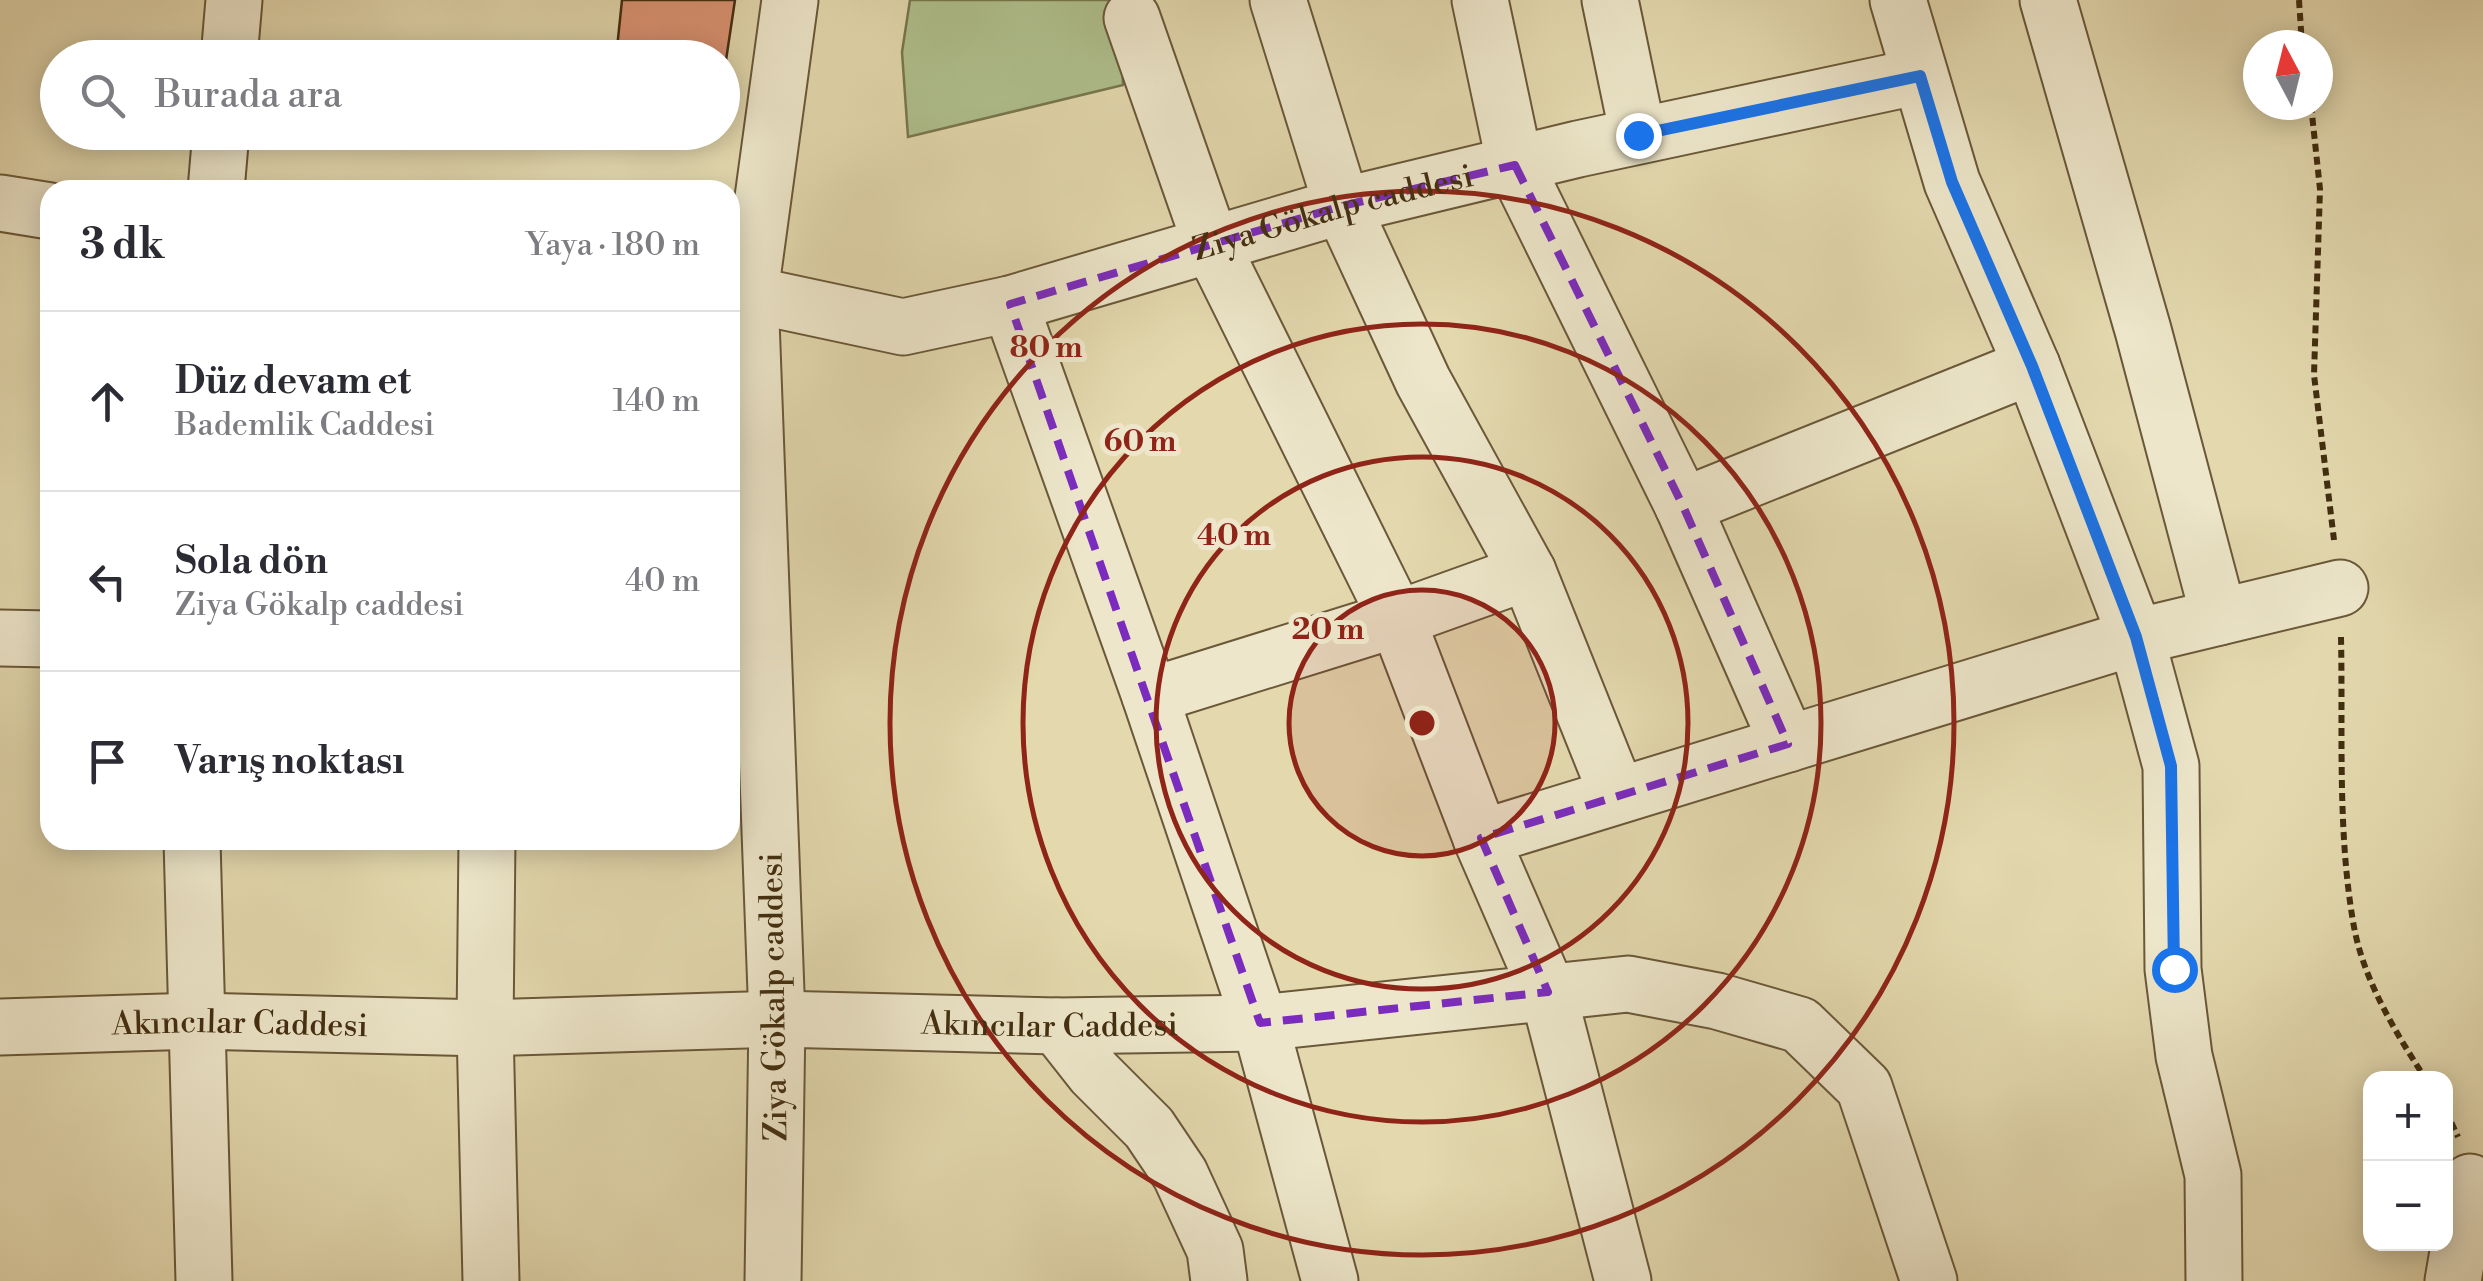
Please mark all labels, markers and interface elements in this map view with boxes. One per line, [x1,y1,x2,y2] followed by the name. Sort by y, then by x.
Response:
[2243,30,2333,120] north arrow
[40,40,740,150] search box
[75,68,130,123] icon: search
[155,72,342,119] text: Burada ara
[1616,113,1662,159] route end
[1188,156,1477,270] street label: Ziya Gökalp caddesi
[80,219,164,272] text: 3 dk
[526,225,700,265] text: Yaya · 180 m
[1009,329,1083,367] text: 80 m
[175,358,411,405] text: Düz devam et
[80,374,135,429] icon: ahead
[613,381,700,421] text: 140 m
[175,405,435,445] text: Bademlik Caddesi
[1104,423,1176,461] text: 60 m
[1197,517,1271,555] text: 40 m
[175,538,328,585] text: Sola dön
[80,554,135,609] icon: left
[625,561,700,601] text: 40 m
[175,585,464,625] text: Ziya Gökalp caddesi
[1292,611,1364,649] text: 20 m
[1404,705,1440,741] centre of rings
[80,734,135,789] icon: arrive
[175,738,404,785] text: Varış noktası
[751,852,797,1142] street label: Ziya Gökalp caddesi
[2152,947,2198,993] route start
[110,1002,369,1046] street label: Akıncılar Caddesi
[920,1004,1178,1047] street label: Akıncılar Caddesi
[2363,1071,2453,1251] map controls
[2363,1071,2453,1161] button: +
[2363,1161,2453,1251] button: −

